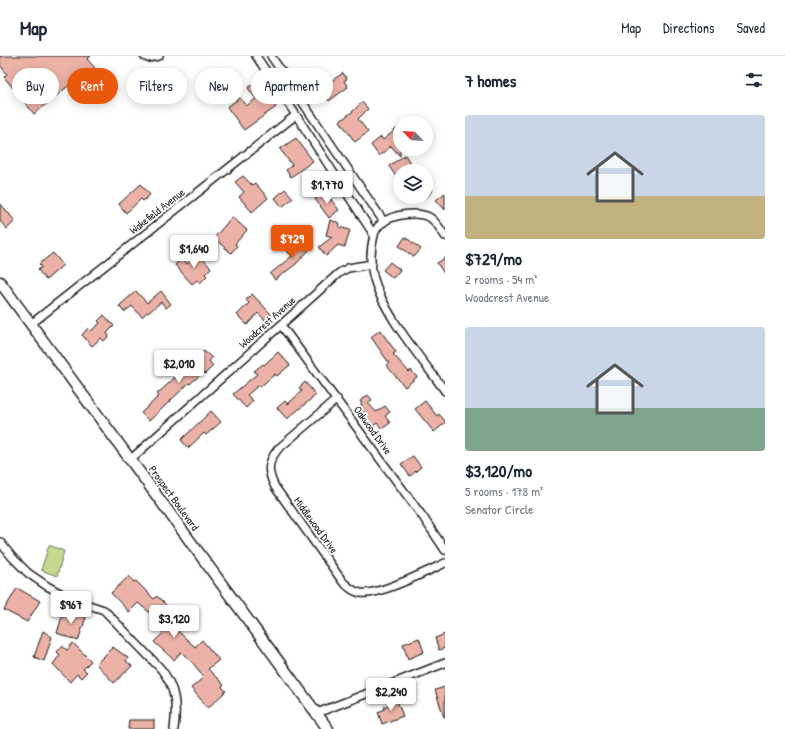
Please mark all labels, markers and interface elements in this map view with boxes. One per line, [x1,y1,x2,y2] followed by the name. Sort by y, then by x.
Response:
[20,15,47,41] text: Map
[621,18,641,37] text: Map
[663,18,714,37] text: Directions
[736,18,765,37] text: Saved
[12,68,59,104] chip: Buy
[67,68,118,104] chip: Rent
[126,68,187,104] chip: Filters
[195,68,243,104] chip: New
[251,68,333,104] chip: Apartment
[465,69,516,92] text: 7 homes
[743,69,765,91] icon: filters
[393,116,433,156] north arrow
[393,116,433,204] map controls
[579,141,651,213] icon: home
[393,164,433,204] button: layers
[294,171,360,205] pin: $1,770
[311,175,343,193] text: $1,770
[127,185,188,237] street label: Wakefield Avenue
[268,225,316,259] pin: $729
[280,229,304,247] text: $729
[161,235,227,269] pin: $1,640
[179,239,209,257] text: $1,640
[465,247,522,270] text: $729/mo
[465,270,537,288] text: 2 rooms · 54 m²
[465,288,549,306] text: Woodcrest Avenue
[236,293,299,351] street label: Woodcrest Avenue
[146,350,212,384] pin: $2,010
[579,353,651,425] icon: home
[163,354,195,372] text: $2,010
[351,403,396,457] street label: Oakwood Drive
[465,459,532,482] text: $3,120/mo
[146,463,203,534] street label: Prospect Boulevard
[465,482,543,500] text: 5 rooms · 178 m²
[291,494,342,556] street label: Middlewood Drive
[465,500,534,518] text: Senator Circle
[47,591,95,625] pin: $967
[60,595,82,613] text: $967
[141,605,207,639] pin: $3,120
[158,609,190,627] text: $3,120
[358,678,424,712] pin: $2,240
[375,682,407,700] text: $2,240

